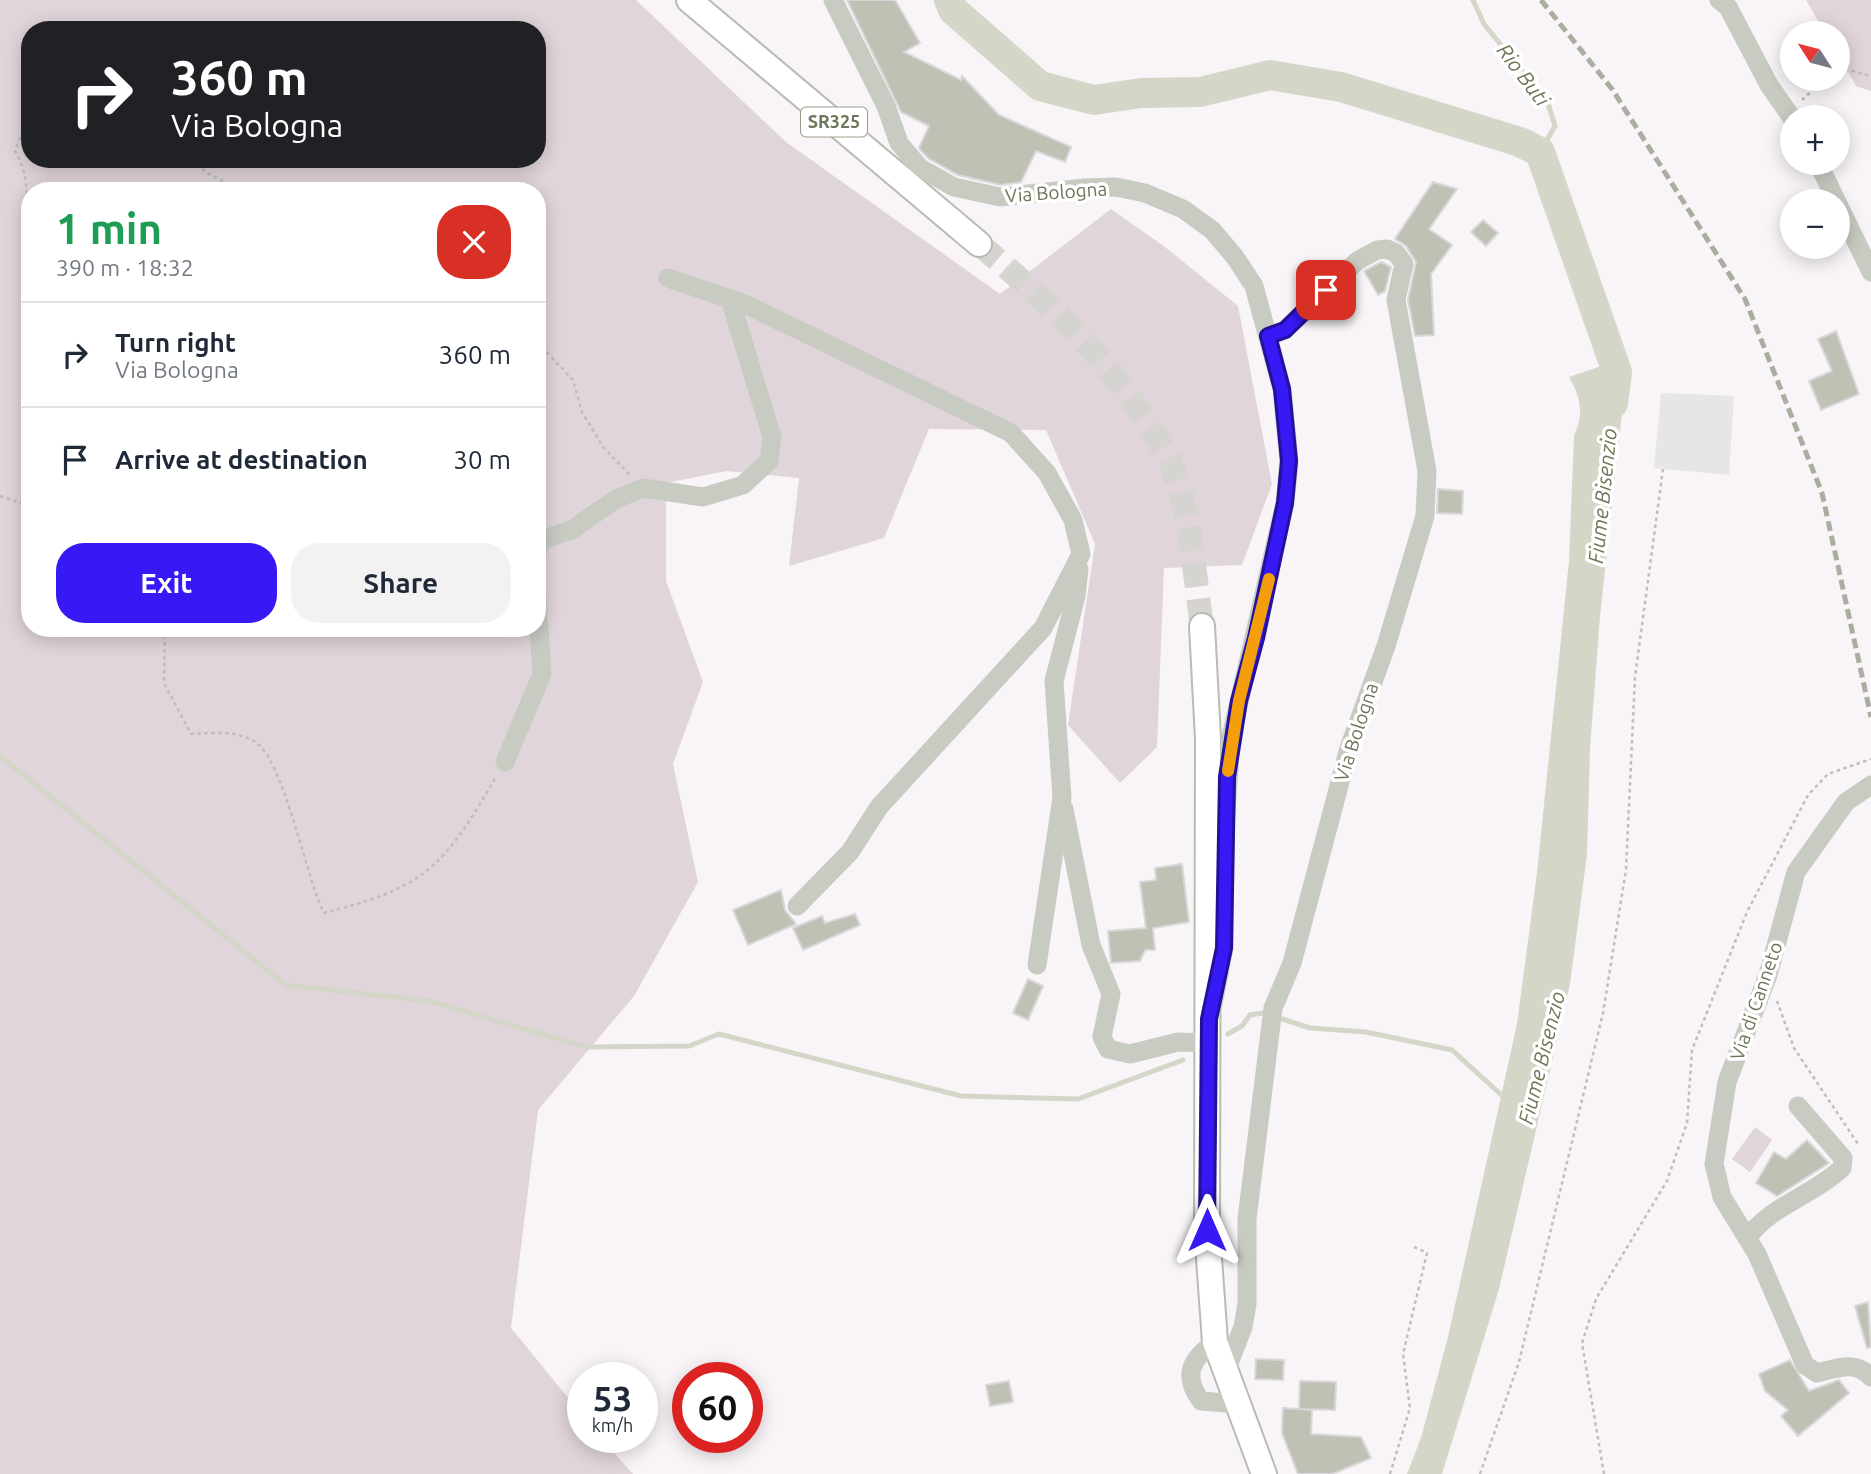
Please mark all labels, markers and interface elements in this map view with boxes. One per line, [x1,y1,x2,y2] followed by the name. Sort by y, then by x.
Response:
[1780,21,1850,91] north arrow
[1780,21,1850,259] map controls
[1493,38,1556,111] water label: Rio Buti
[56,49,147,140] icon: right
[171,49,308,104] text: 360 m
[1780,105,1850,175] button: +
[171,107,343,143] text: Via Bologna
[801,107,867,136] road number: SR325
[1004,177,1108,207] street label: Via Bologna
[1780,189,1850,259] button: −
[56,205,162,252] text: 1 min
[437,205,511,279] button: close
[56,255,194,280] text: 390 m · 18:32
[1296,260,1356,320] pin
[1307,271,1345,309] icon: arrive
[115,328,236,357] text: Turn right
[56,336,94,374] icon: right
[439,340,511,369] text: 360 m
[115,357,239,382] text: Via Bologna
[1583,427,1621,565] water label: Fiume Bisenzio
[56,441,94,479] icon: arrive
[115,445,368,474] text: Arrive at destination
[453,445,511,474] text: 30 m
[56,543,277,623] button: Exit
[291,543,511,623] button: Share
[1330,680,1382,784] street label: Via Bologna
[1725,939,1787,1063] street label: Via di Canneto
[1513,989,1569,1127] water label: Fiume Bisenzio
[1170,1193,1244,1267] position arrow
[672,1362,763,1453] speed limit sign: 60
[593,1378,632,1418] text: 53
[592,1415,633,1435] text: km/h

